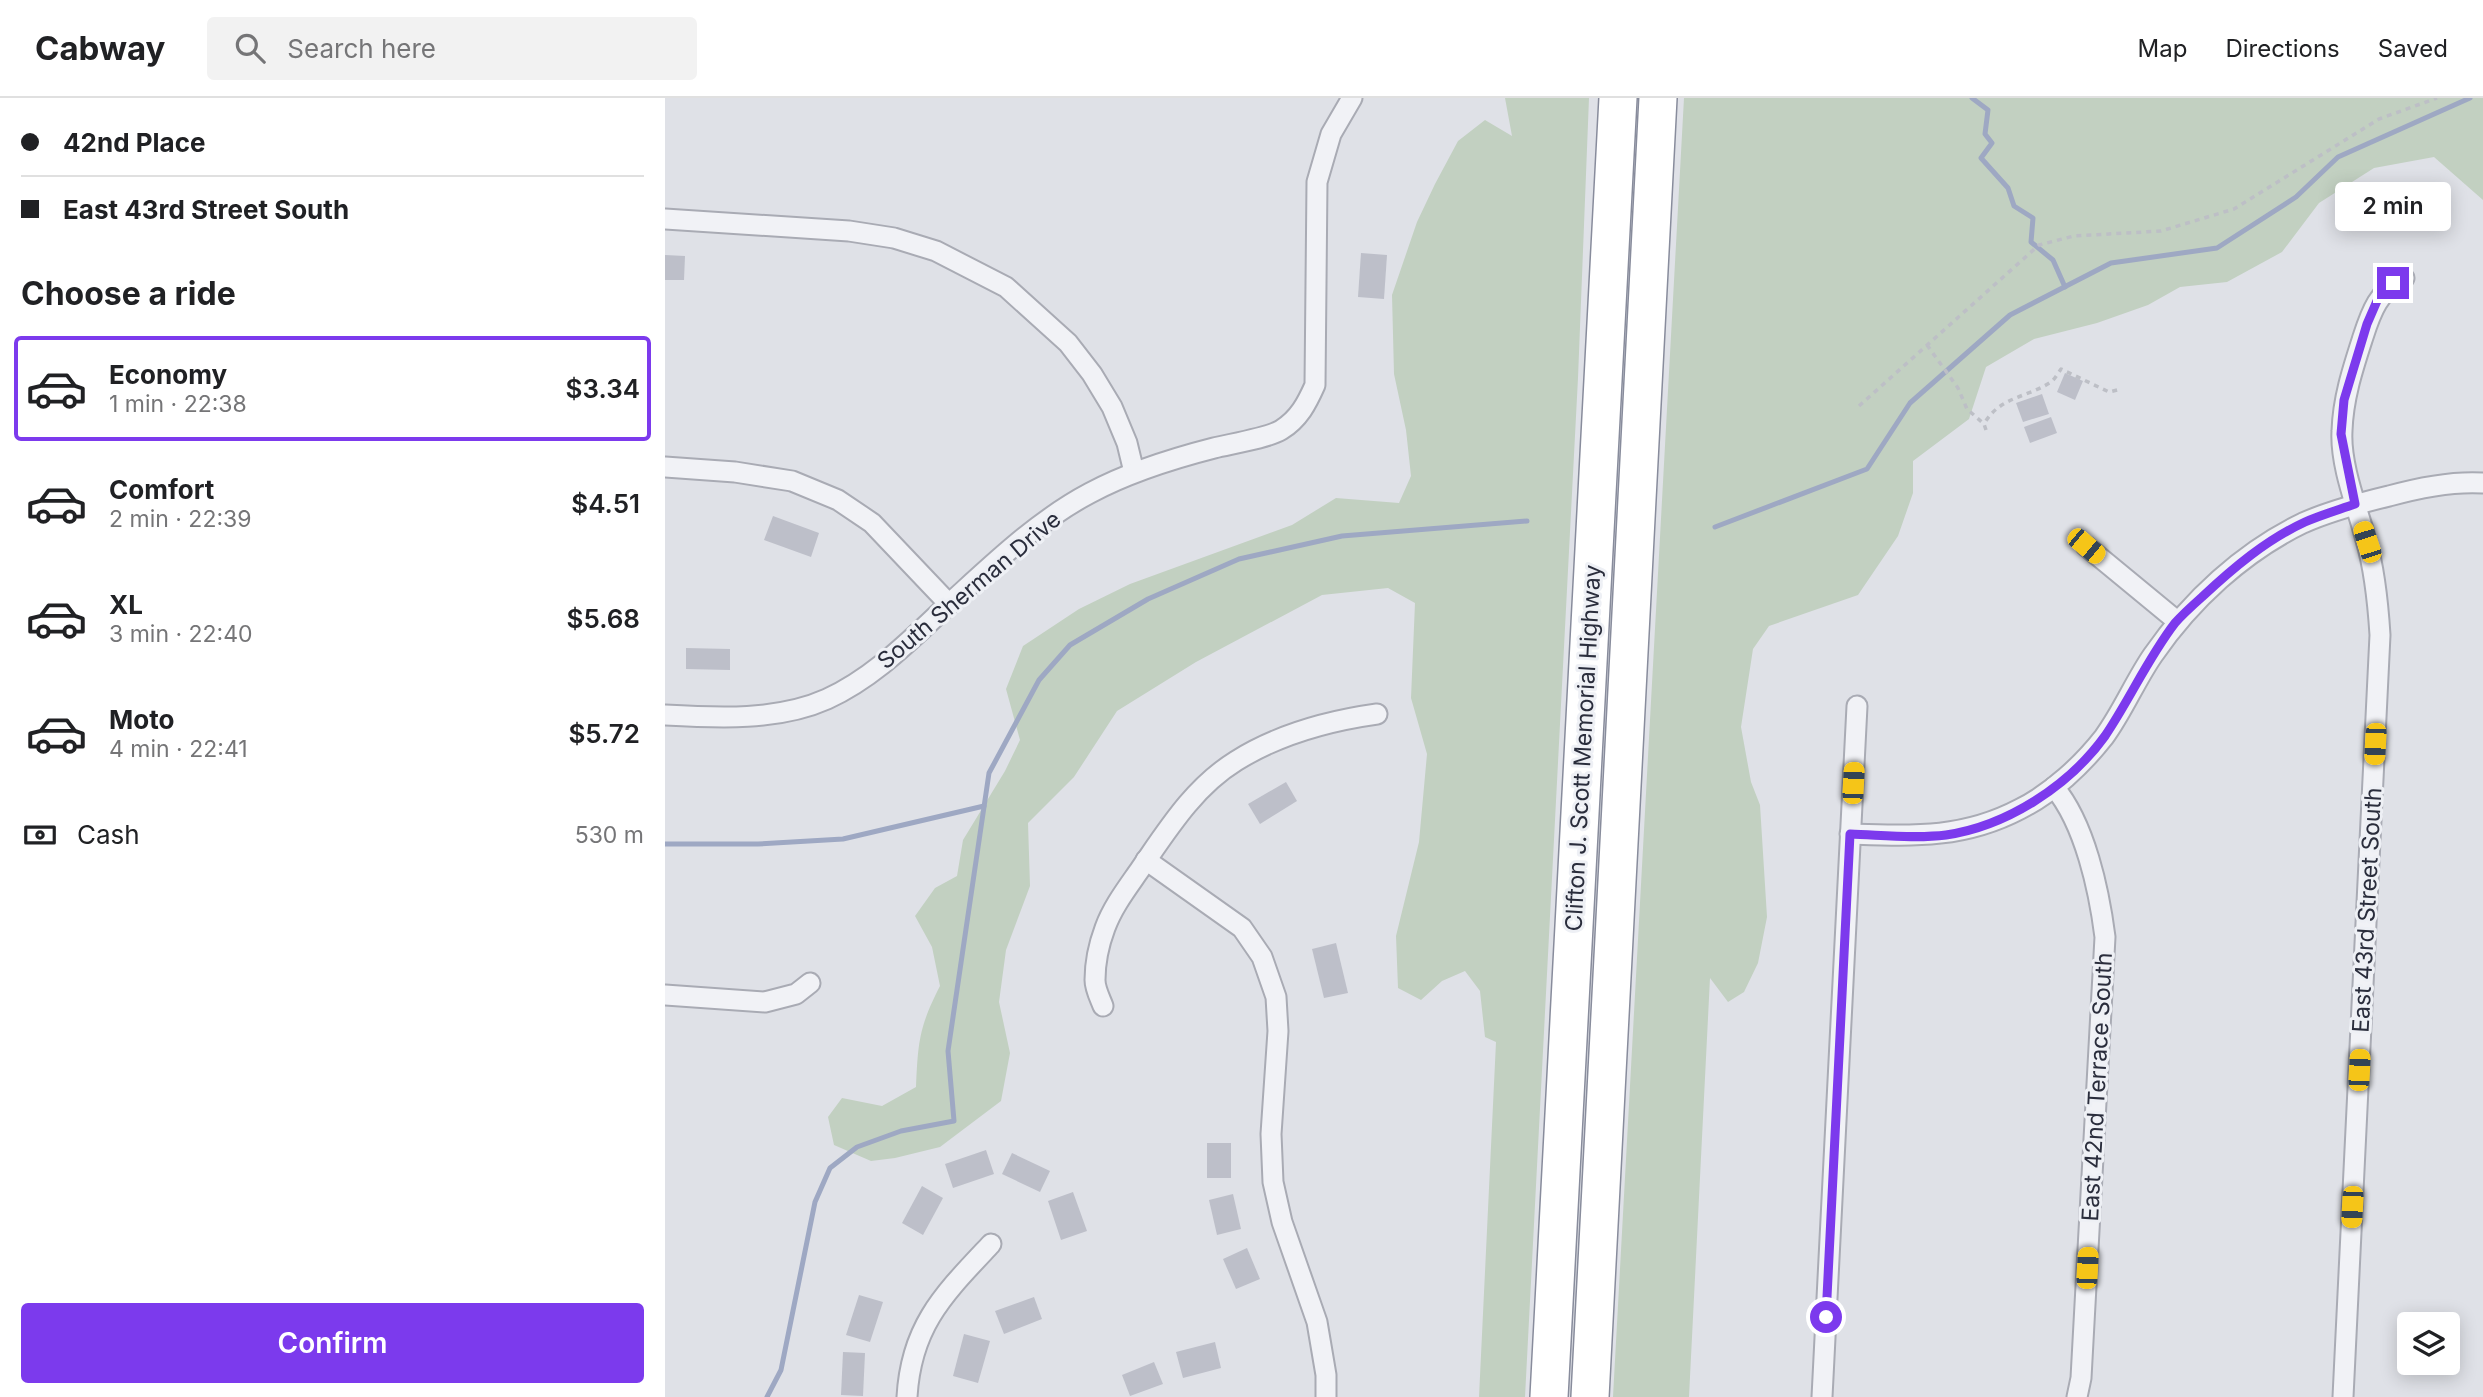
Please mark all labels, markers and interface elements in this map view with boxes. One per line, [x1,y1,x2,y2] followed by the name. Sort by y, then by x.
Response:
[207,17,697,80] search box
[35,28,165,68] text: Cabway
[231,29,269,67] icon: search
[287,33,436,64] text: Search here
[2138,34,2187,63] text: Map
[2225,34,2340,63] text: Directions
[2378,34,2448,63] text: Saved
[63,127,205,158] text: 42nd Place
[2335,181,2451,230] callout: 2 min
[2363,192,2423,220] text: 2 min
[63,194,349,225] text: East 43rd Street South
[2377,267,2409,299] route end
[21,274,236,313] text: Choose a ride
[25,357,88,420] icon: car
[109,359,227,390] text: Economy
[566,373,640,404] text: $3.34
[109,390,247,418] text: 1 min · 22:38
[25,472,88,535] icon: car
[109,474,214,505] text: Comfort
[571,488,640,519] text: $4.51
[109,505,252,533] text: 2 min · 22:39
[872,505,1066,675] street label: South Sherman Drive
[2351,519,2384,565] car
[2064,524,2109,568] car
[1559,564,1607,932] street label: Clifton J. Scott Memorial Highway
[25,587,88,650] icon: car
[109,589,143,620] text: XL
[567,603,640,634] text: $5.68
[109,620,253,648] text: 3 min · 22:40
[25,702,88,765] icon: car
[109,704,174,735] text: Moto
[568,718,640,749] text: $5.72
[2364,722,2387,766] car
[109,735,248,763] text: 4 min · 22:41
[1842,761,1865,805] car
[2347,787,2387,1033] street label: East 43rd Street South
[21,816,59,854] icon: cash
[77,819,140,850] text: Cash
[575,821,644,849] text: 530 m
[2076,952,2118,1222] street label: East 42nd Terrace South
[2348,1048,2371,1092] car
[2341,1185,2364,1229] car
[2076,1246,2099,1290] car
[1810,1301,1842,1333] route start
[21,1303,644,1383] button: Confirm
[2397,1312,2460,1375] map controls
[2397,1312,2460,1375] button: layers

